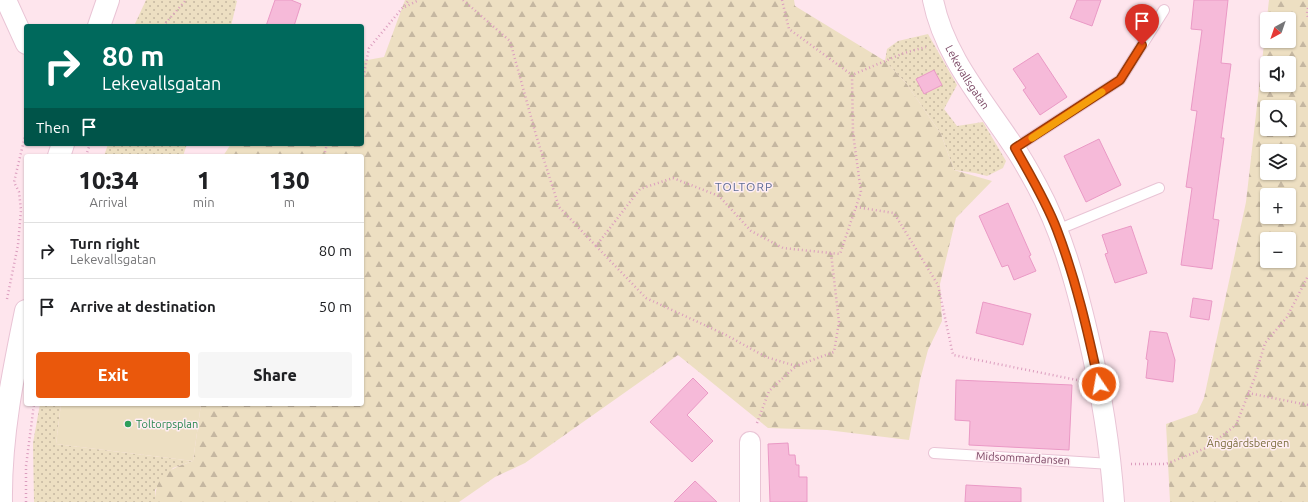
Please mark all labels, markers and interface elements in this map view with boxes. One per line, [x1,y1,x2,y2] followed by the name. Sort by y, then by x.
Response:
[1125,4,1159,45] pin
[1131,10,1153,32] icon: arrive
[1260,12,1296,48] north arrow
[1260,12,1296,268] map controls
[36,40,88,92] icon: right
[102,40,164,71] text: 80 m
[943,43,992,111] street label: Lekevallsgatan
[1260,56,1296,92] button: sound
[102,73,221,93] text: Lekevallsgatan
[1260,100,1296,136] button: search
[78,116,100,138] icon: arrive
[36,119,70,136] text: Then
[1260,144,1296,180] button: layers
[78,167,138,194] text: 10:34
[197,167,210,194] text: 1
[269,167,310,194] text: 130
[715,180,773,193] district label: TOLTORP
[1260,188,1296,224] button: +
[89,195,127,209] text: Arrival
[193,195,215,209] text: min
[284,195,295,209] text: m
[1260,232,1296,268] button: −
[70,235,140,252] text: Turn right
[36,240,58,262] icon: right
[319,242,352,259] text: 80 m
[70,252,156,266] text: Lekevallsgatan
[36,296,58,318] icon: arrive
[70,298,216,315] text: Arrive at destination
[319,298,352,315] text: 50 m
[36,352,190,398] button: Exit
[198,352,352,398] button: Share
[1078,363,1120,405] position arrow
[136,418,198,430] place label: Toltorpsplan
[123,419,133,429] marker: Toltorpsplan
[1207,437,1289,449] park label: Änggårdsbergen
[976,450,1070,466] street label: Midsommardansen

